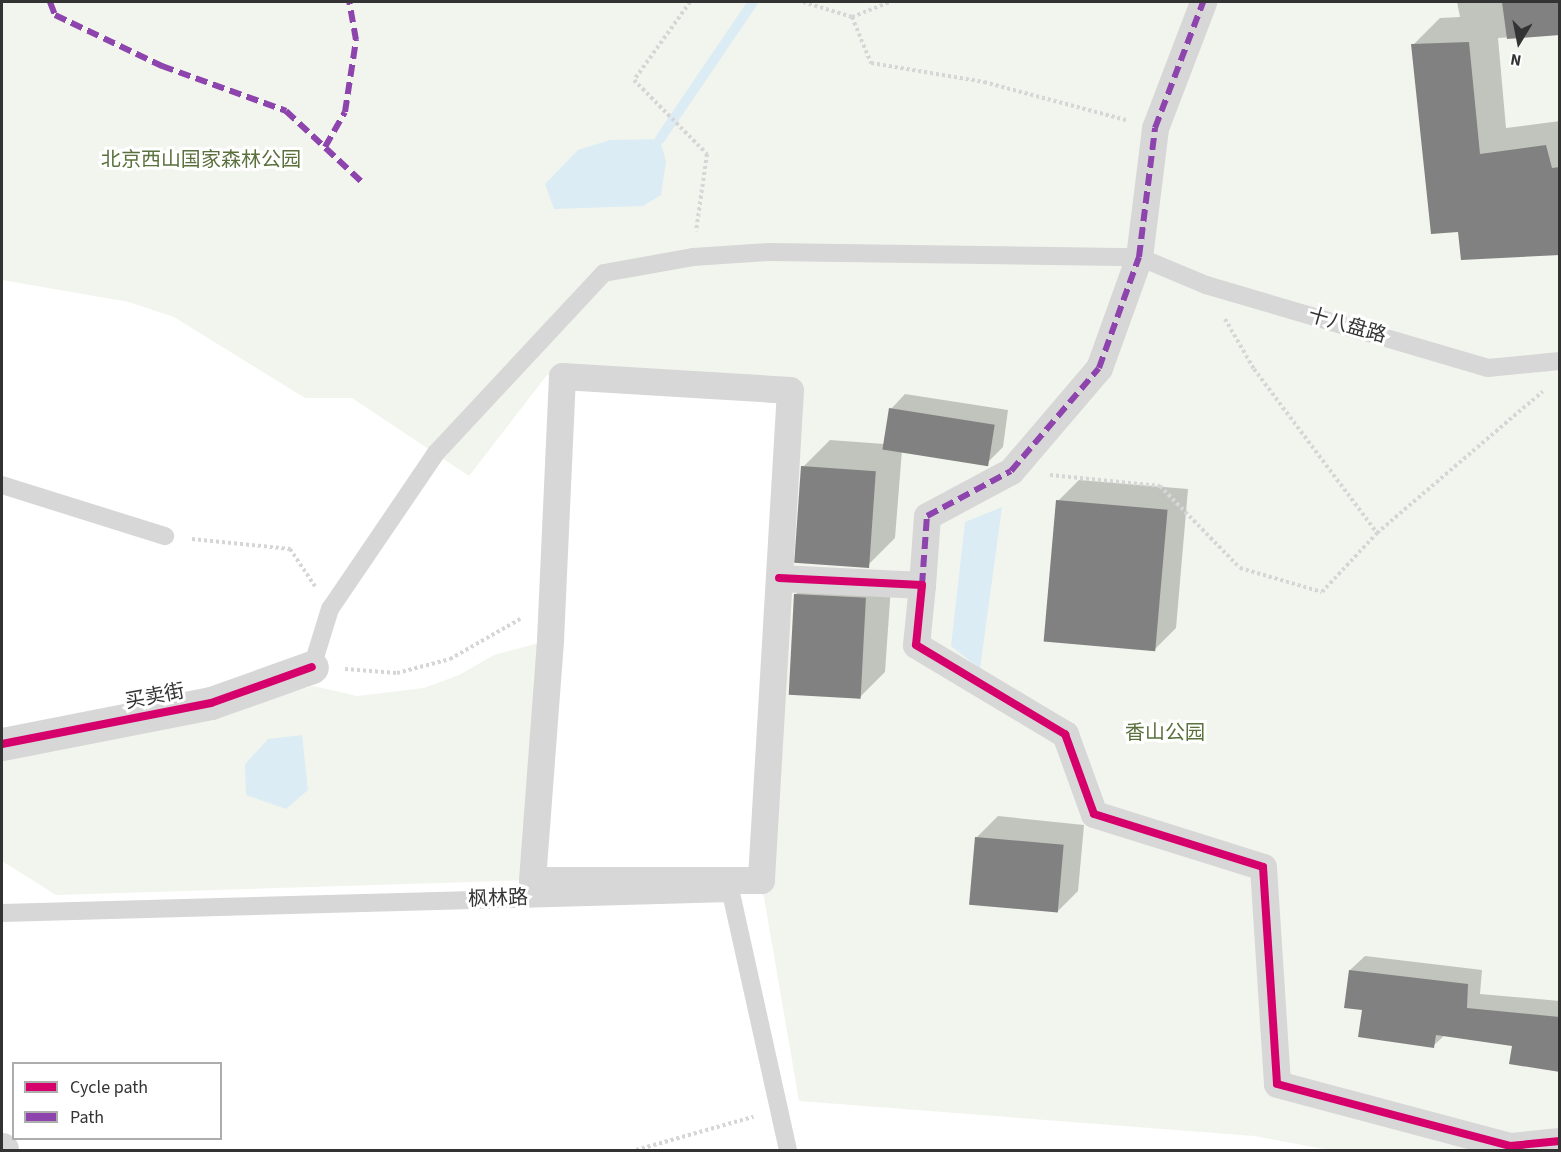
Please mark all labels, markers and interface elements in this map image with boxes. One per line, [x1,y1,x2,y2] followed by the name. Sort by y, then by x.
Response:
[1489,12,1549,72] north arrow
[1509,48,1523,71] text: N
[101,148,301,172] park label: 北京西山国家森林公园
[1305,303,1389,349] street label: 十八盘路
[123,679,187,715] street label: 买卖街
[1125,721,1205,745] park label: 香山公园
[468,886,528,912] street label: 枫林路
[12,1062,222,1140] legend
[70,1075,148,1100] text: Cycle path
[70,1105,104,1130] text: Path

